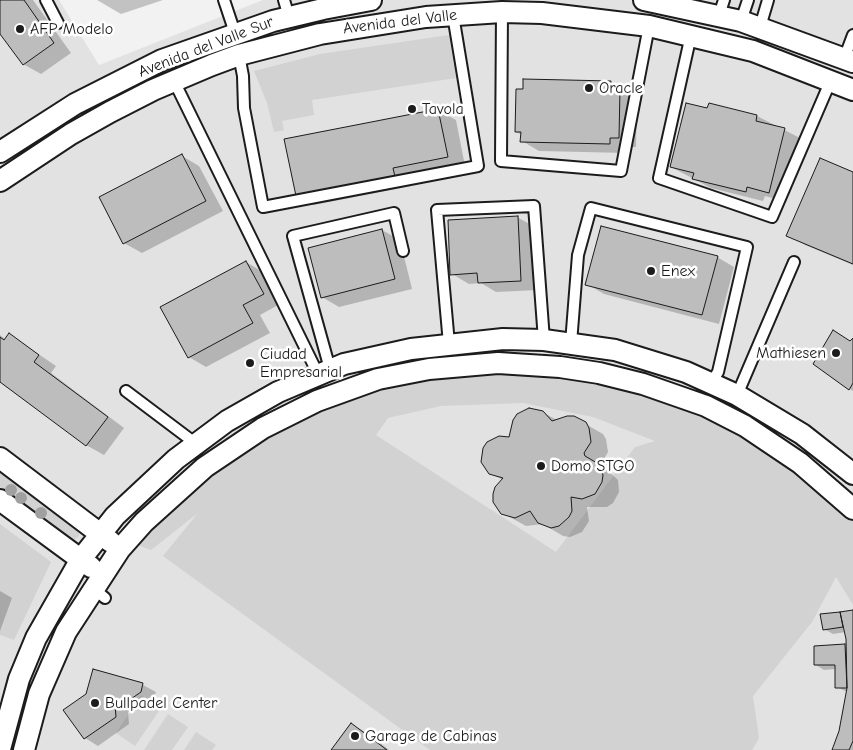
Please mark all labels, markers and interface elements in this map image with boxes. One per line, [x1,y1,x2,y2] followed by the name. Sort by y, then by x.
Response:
[342,5,458,39] street label: Avenida del Valle
[136,12,276,82] street label: Avenida del Valle Sur
[30,19,113,39] place label: AFP Modelo
[14,23,26,35] marker: AFP Modelo
[599,78,643,98] place label: Oracle
[583,82,595,94] marker: Oracle
[422,99,464,119] place label: Tavola
[406,103,418,115] marker: Tavola
[661,261,695,281] place label: Enex
[645,265,657,277] marker: Enex
[756,343,826,363] place label: Mathiesen
[260,344,342,382] place label: Ciudad Empresarial
[830,347,842,359] marker: Mathiesen
[244,357,256,369] marker: Ciudad Empresarial
[551,456,635,476] place label: Domo STGO
[535,460,547,472] marker: Domo STGO
[105,693,217,713] place label: Bullpadel Center
[89,697,101,709] marker: Bullpadel Center
[365,726,497,746] place label: Garage de Cabinas
[349,730,361,742] marker: Garage de Cabinas

